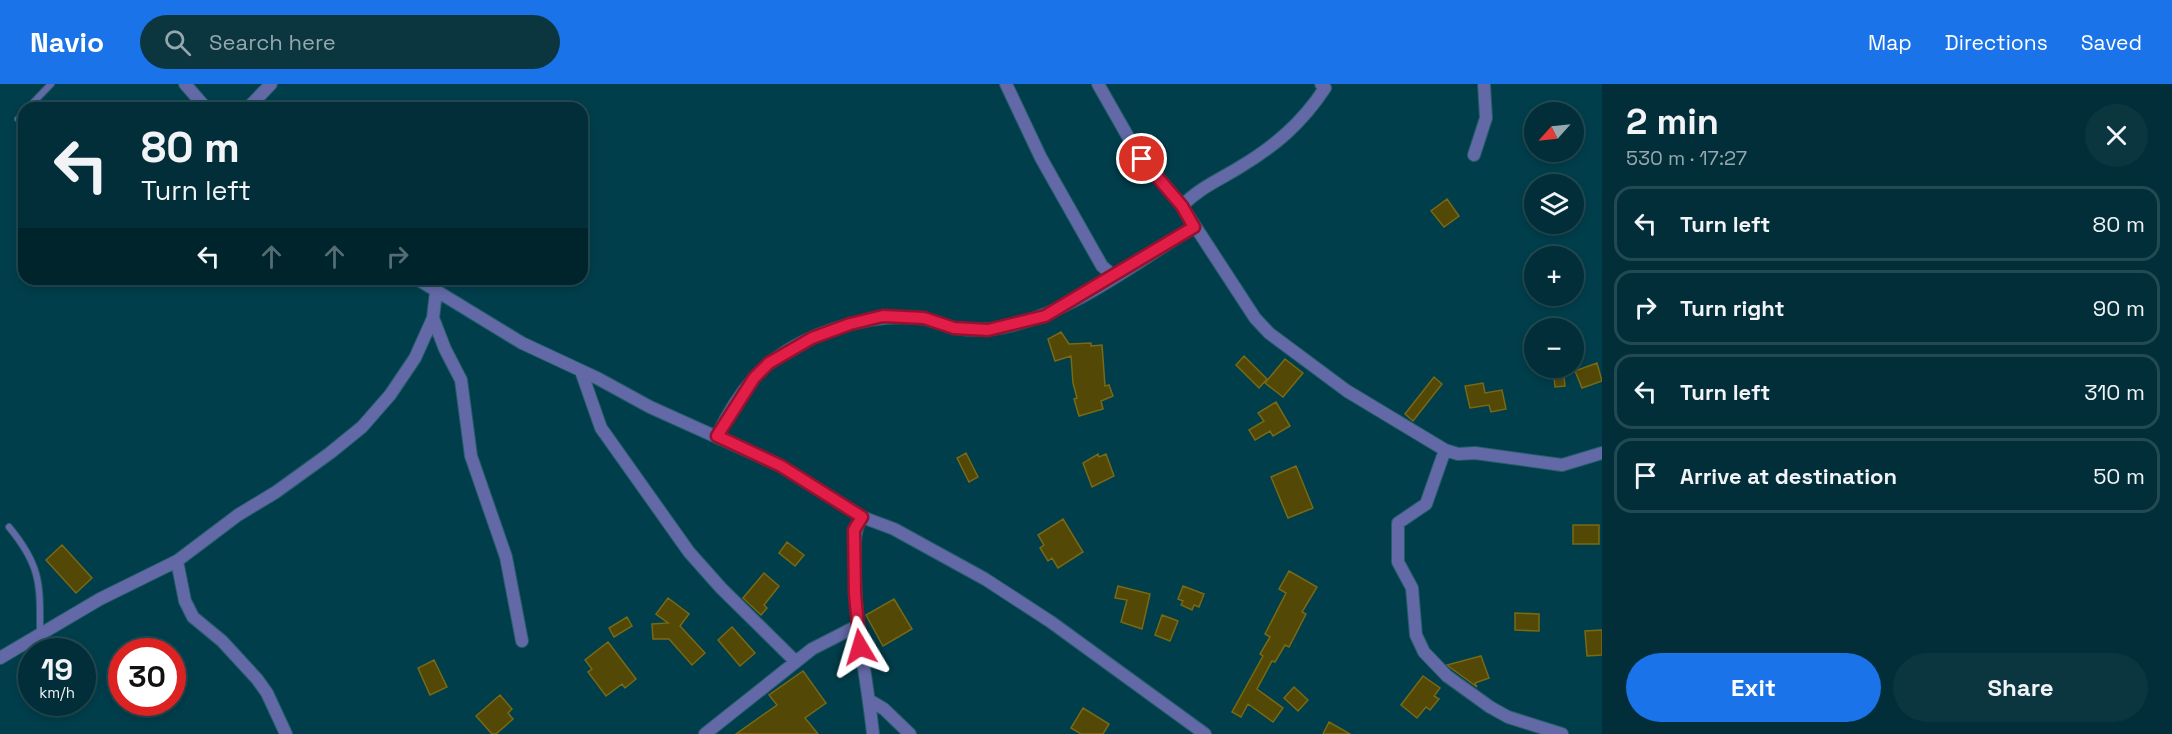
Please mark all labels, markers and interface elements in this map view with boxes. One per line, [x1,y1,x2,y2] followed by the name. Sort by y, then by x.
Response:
[140,15,560,69] search box
[30,24,104,60] text: Navio
[161,26,194,59] icon: search
[209,28,336,56] text: Search here
[1868,29,1912,56] text: Map
[1945,29,2048,56] text: Directions
[2081,29,2142,56] text: Saved
[1626,99,1719,145] text: 2 min
[1524,102,1584,162] north arrow
[1524,102,1584,378] map controls
[2085,104,2148,167] button: close
[141,121,240,174] text: 80 m
[42,126,120,204] icon: left
[1116,133,1167,184] pin
[1125,142,1158,175] icon: arrive
[1626,145,1747,171] text: 530 m · 17:27
[141,173,251,208] text: Turn left
[1524,174,1584,234] button: layers
[1629,207,1662,240] icon: left
[1680,210,1770,238] text: Turn left
[2093,210,2145,238] text: 80 m
[192,240,225,273] icon: left
[255,240,288,273] icon: ahead
[318,240,351,273] icon: ahead
[381,240,414,273] icon: right
[1524,246,1584,306] button: +
[1629,291,1662,324] icon: right
[1680,294,1785,322] text: Turn right
[2093,294,2145,322] text: 90 m
[1524,318,1584,378] button: −
[1629,375,1662,408] icon: left
[1680,378,1770,406] text: Turn left
[2084,378,2145,406] text: 310 m
[1629,459,1662,492] icon: arrive
[1680,462,1897,490] text: Arrive at destination
[2093,462,2145,490] text: 50 m
[828,615,892,679] position arrow
[108,638,186,716] speed limit sign: 30
[41,650,73,689] text: 19
[1626,653,1881,722] button: Exit
[1893,653,2148,722] button: Share
[39,683,75,702] text: km/h

